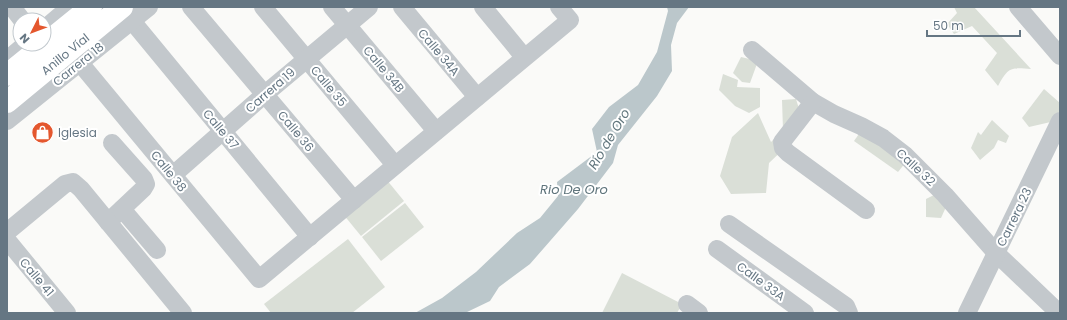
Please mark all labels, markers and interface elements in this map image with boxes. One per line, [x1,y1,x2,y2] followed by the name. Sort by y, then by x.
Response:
[12,12,52,52] north arrow
[927,12,1020,38] scale bar
[933,17,964,34] text: 50 m
[414,25,464,79] street label: Calle 34A
[37,29,93,79] street label: Anillo Víal
[16,30,33,47] text: N
[49,38,107,90] street label: Carrera 18
[360,42,408,96] street label: Calle 34B
[307,62,351,110] street label: Calle 35
[241,64,299,116] street label: Carrera 19
[199,105,243,153] street label: Calle 37
[583,105,635,173] water label: Río de Oro
[274,107,318,155] street label: Calle 36
[29,119,55,145] shop icon: Iglesia
[58,124,97,141] place label: Iglesia
[893,144,939,190] street label: Calle 32
[147,147,191,195] street label: Calle 38
[540,180,608,199] water label: Rio De Oro
[992,185,1036,249] street label: Carrera 23
[16,254,58,300] street label: Calle 41
[733,258,789,304] street label: Calle 33A

